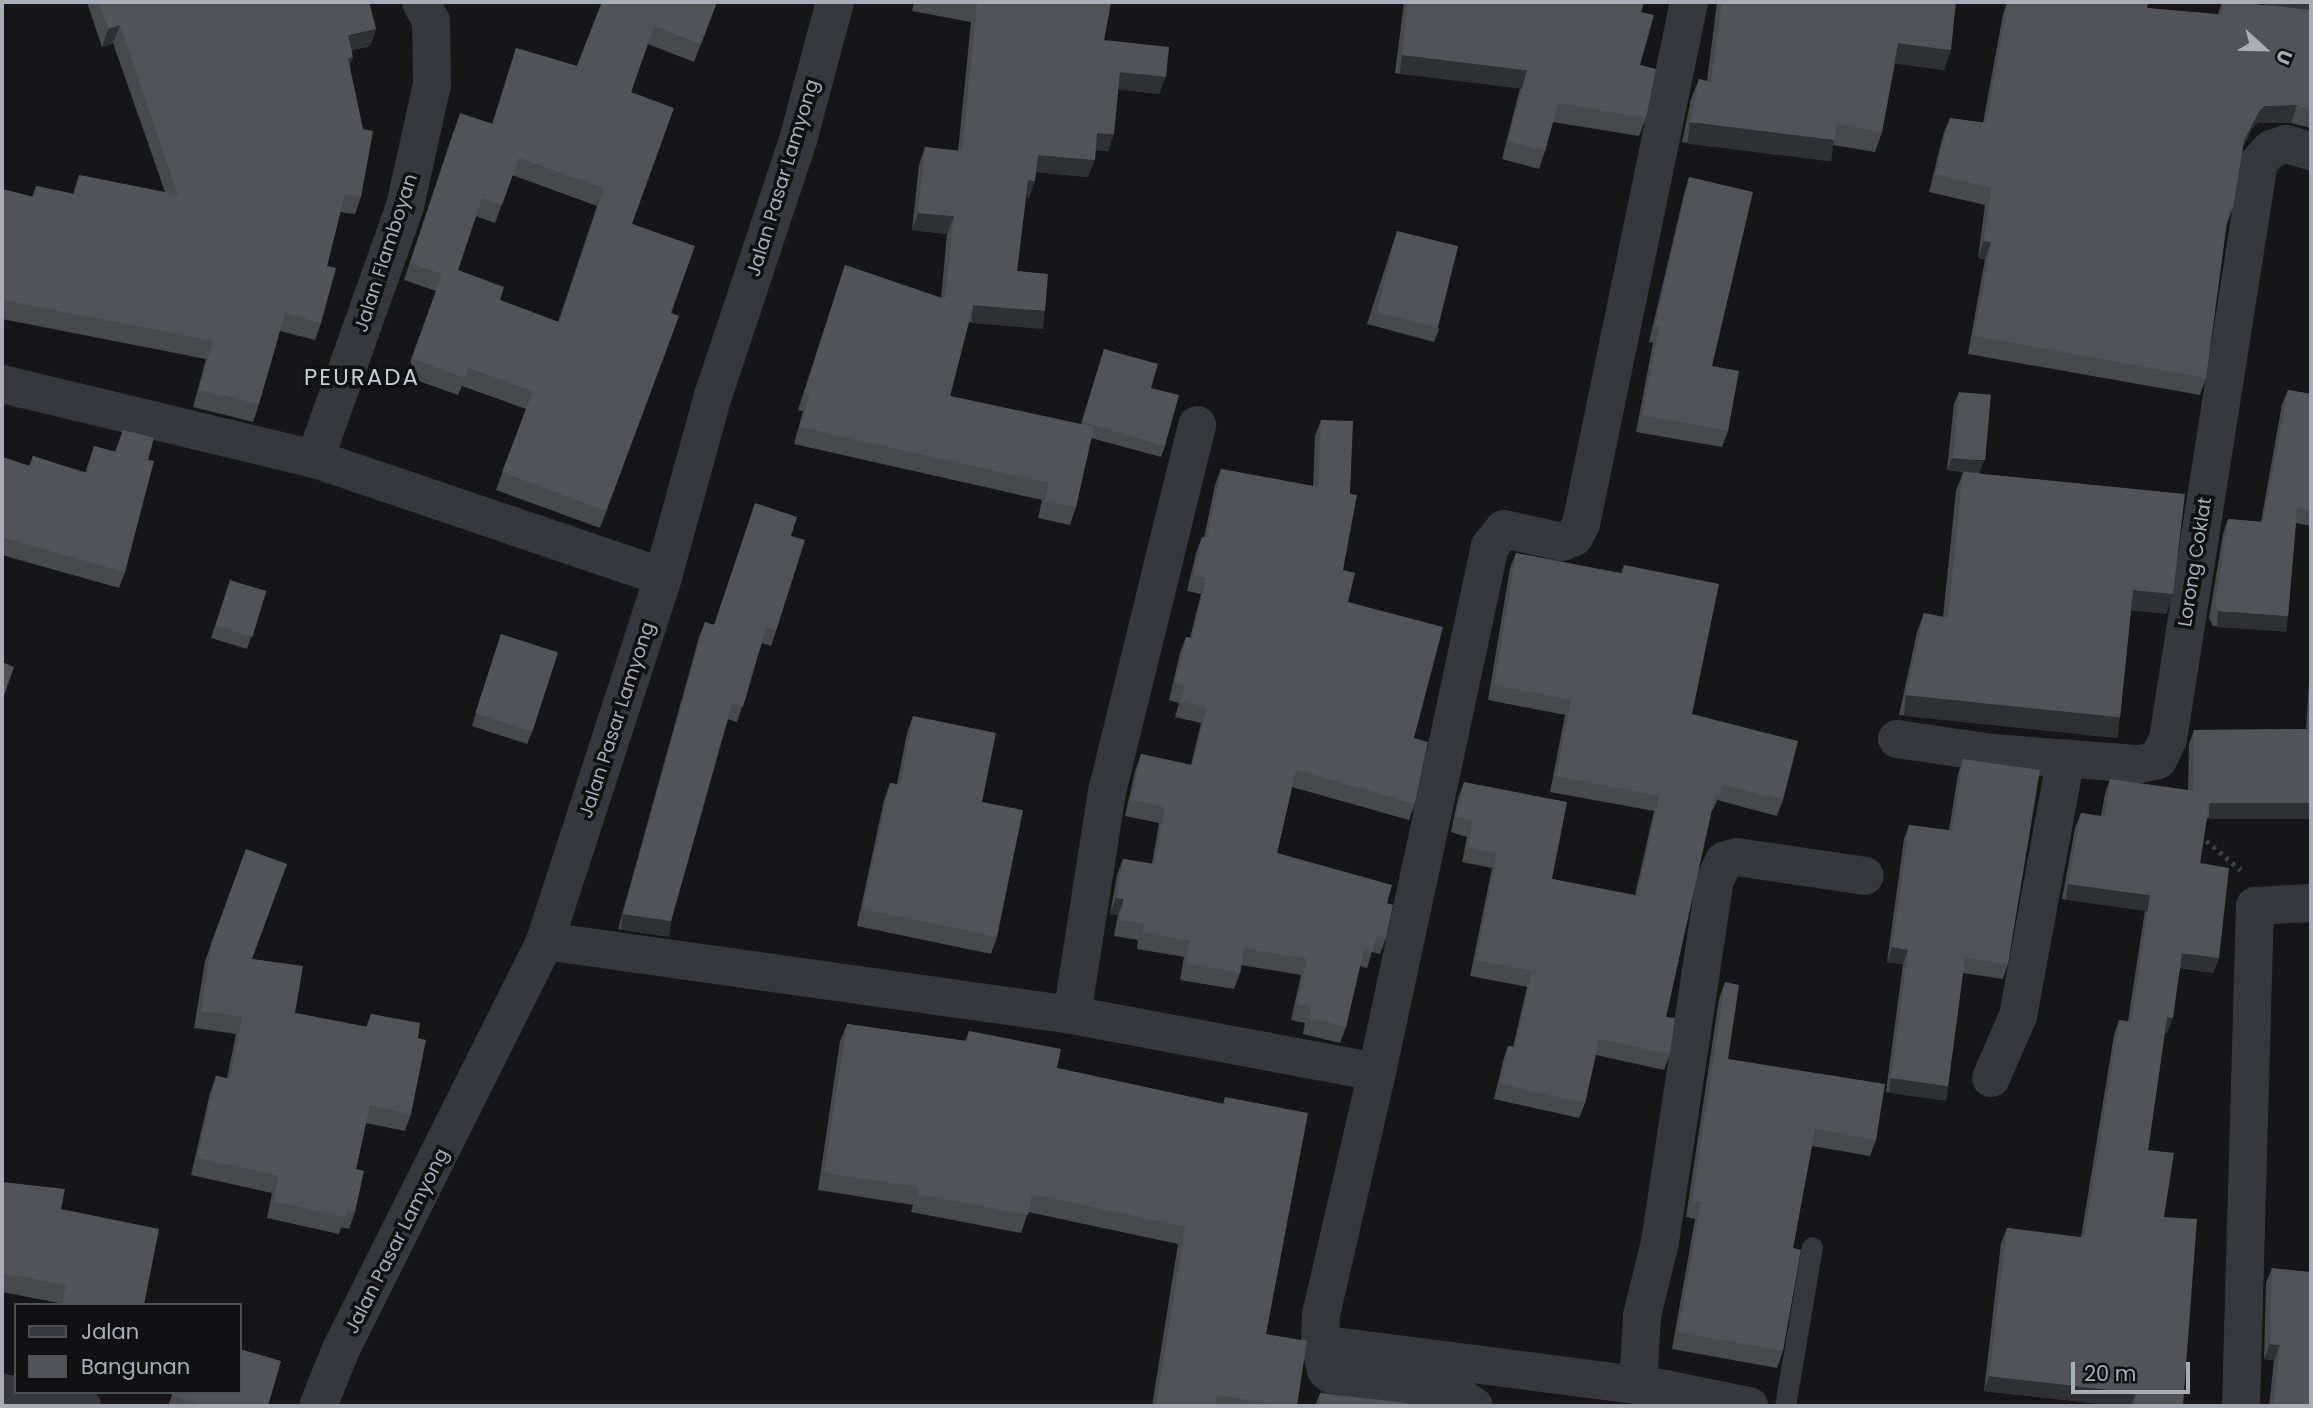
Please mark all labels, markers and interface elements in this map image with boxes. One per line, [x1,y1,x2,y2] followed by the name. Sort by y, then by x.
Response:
[2229,14,2299,84] north arrow
[2269,46,2299,68] text: U
[742,77,824,279] street label: Jalan Pasar Lamyong
[350,171,422,335] street label: Jalan Flamboyan
[305,363,419,391] district label: PEURADA
[2174,496,2216,628] street label: Lorong Coklat
[574,619,660,821] street label: Jalan Pasar Lamyong
[340,1145,454,1337] street label: Jalan Pasar Lamyong
[14,1303,242,1394] legend
[81,1317,139,1346] text: Jalan
[2075,1348,2194,1392] scale bar
[81,1352,190,1381] text: Bangunan
[2084,1359,2137,1388] text: 20 m

